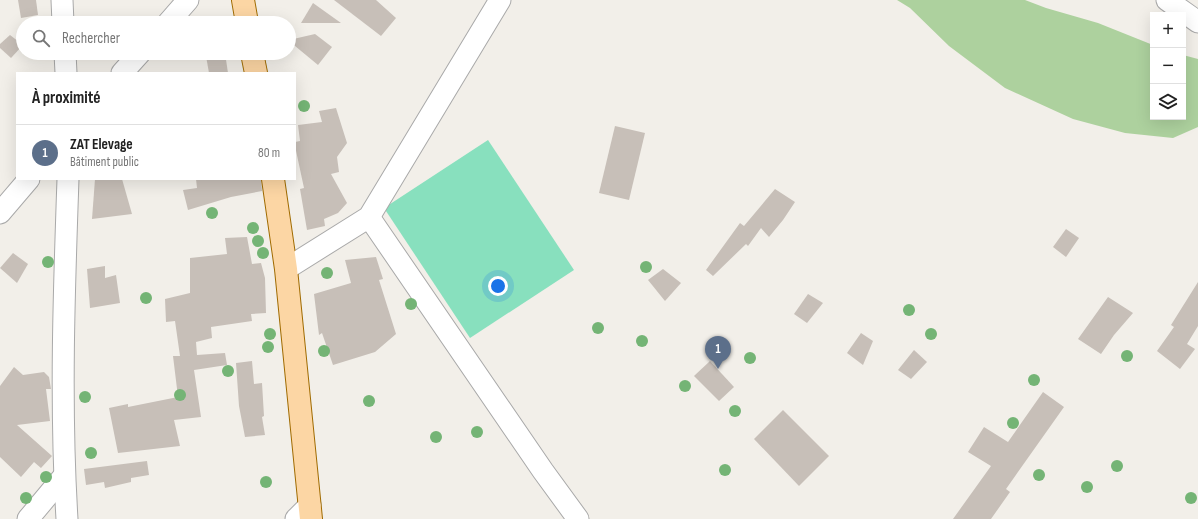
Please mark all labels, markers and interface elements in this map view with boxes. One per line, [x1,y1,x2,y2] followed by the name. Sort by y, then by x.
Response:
[1150,12,1186,120] map controls
[1150,12,1186,48] button: +
[16,16,296,60] search box
[30,27,52,49] icon: search
[62,29,120,48] text: Rechercher
[1150,48,1186,84] button: −
[1150,84,1186,120] button: layers
[32,88,100,108] text: À proximité
[70,135,133,154] text: ZAT Elevage
[42,145,48,161] text: 1
[258,145,280,161] text: 80 m
[70,154,139,170] text: Bâtiment public
[488,276,508,296] your location
[705,336,731,369] pin: 1

